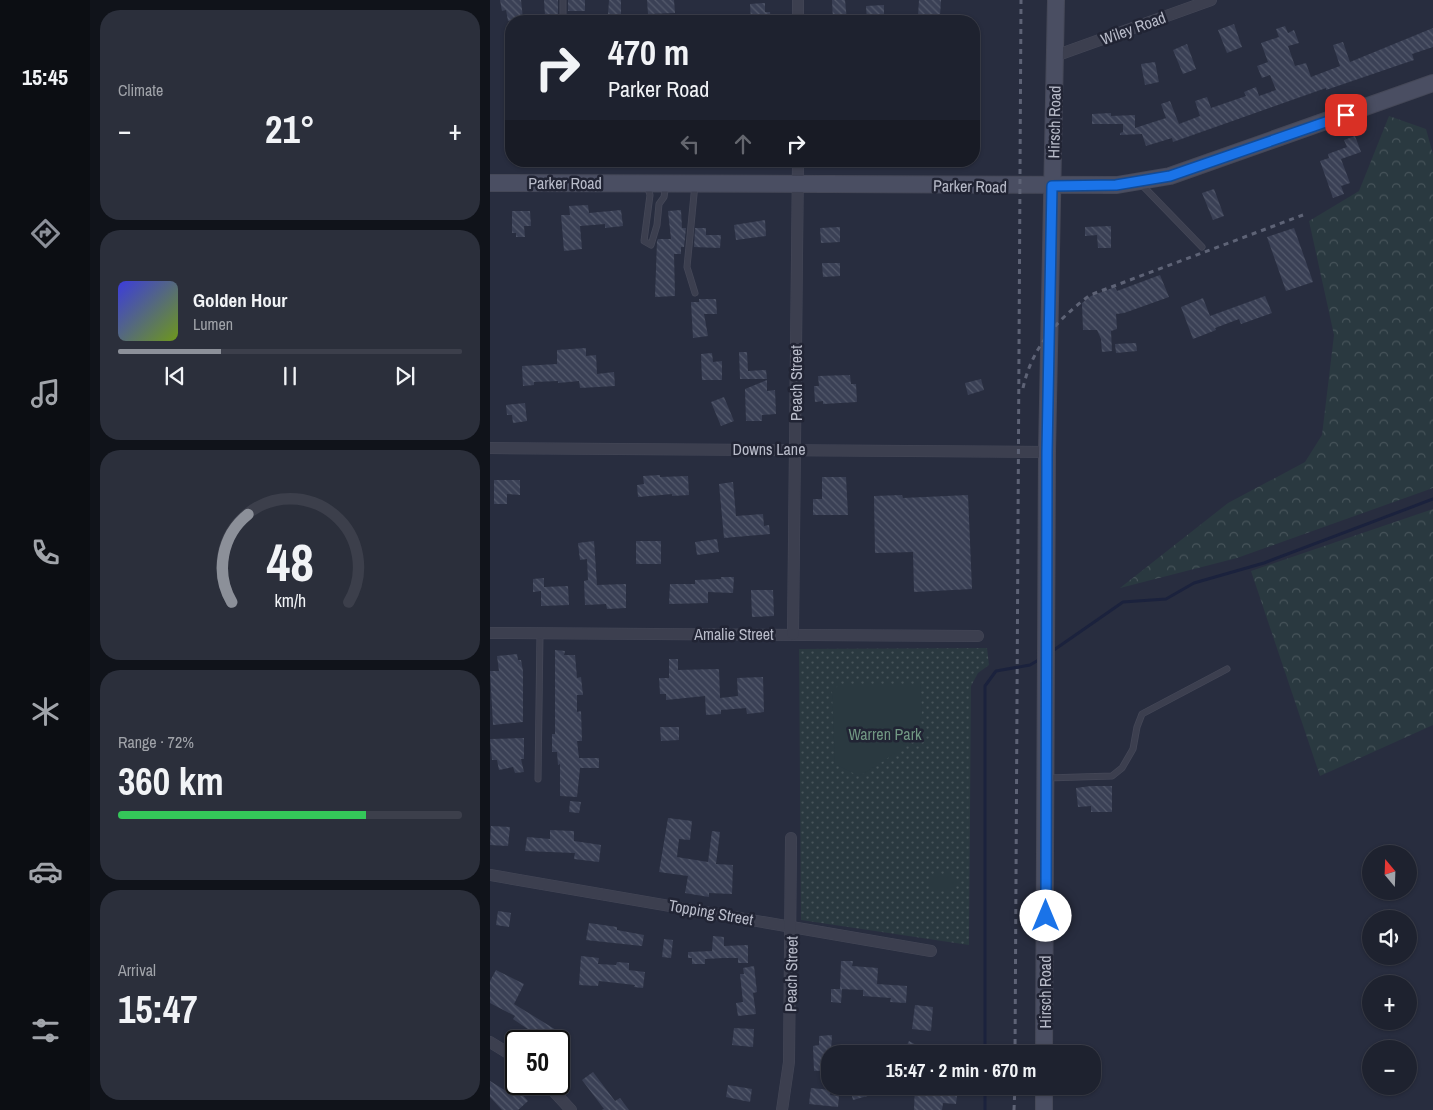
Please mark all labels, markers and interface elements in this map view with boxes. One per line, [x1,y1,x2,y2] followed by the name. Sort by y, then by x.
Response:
[1097,6,1169,50] street label: Wiley Road
[608,29,689,76] text: 470 m
[525,35,590,100] icon: right
[22,62,68,92] text: 15:45
[608,74,709,104] text: Parker Road
[118,79,163,101] text: Climate
[1042,85,1066,159] street label: Hirsch Road
[1325,94,1367,136] pin
[1332,101,1360,129] icon: arrive
[265,104,315,155] text: 21°
[118,111,131,149] text: −
[449,111,462,149] text: +
[676,130,704,158] icon: left
[729,130,757,158] icon: ahead
[782,130,810,158] icon: right
[528,172,602,194] street label: Parker Road
[933,174,1007,198] street label: Parker Road
[28,216,63,251] icon: directions
[193,287,287,313] text: Golden Hour
[193,313,233,335] text: Lumen
[785,345,807,421] street label: Peach Street
[161,362,189,390] icon: previous
[276,362,304,390] icon: pause
[391,362,419,390] icon: next
[28,376,63,411] icon: music
[733,438,805,460] street label: Downs Lane
[266,527,314,597] text: 48
[28,535,63,570] icon: phone
[274,589,306,613] text: km/h
[693,623,774,645] street label: Amalie Street
[28,694,63,729] icon: climate
[848,723,922,745] park label: Warren Park
[118,731,194,753] text: Range · 72%
[118,756,224,807] text: 360 km
[1362,845,1418,900] north arrow
[1362,845,1417,1095] map controls
[28,854,63,889] icon: car
[1019,889,1071,941] position arrow
[667,894,755,930] street label: Topping Street
[1362,910,1417,965] button: sound
[779,936,803,1012] street label: Peach Street
[1034,956,1056,1028] street label: Hirsch Road
[118,959,156,981] text: Arrival
[1362,975,1417,1030] button: +
[118,984,198,1035] text: 15:47
[28,1013,63,1048] icon: filters
[505,1030,570,1095] speed limit sign: 50
[1362,1040,1417,1095] button: −
[886,1057,1036,1083] text: 15:47 · 2 min · 670 m

